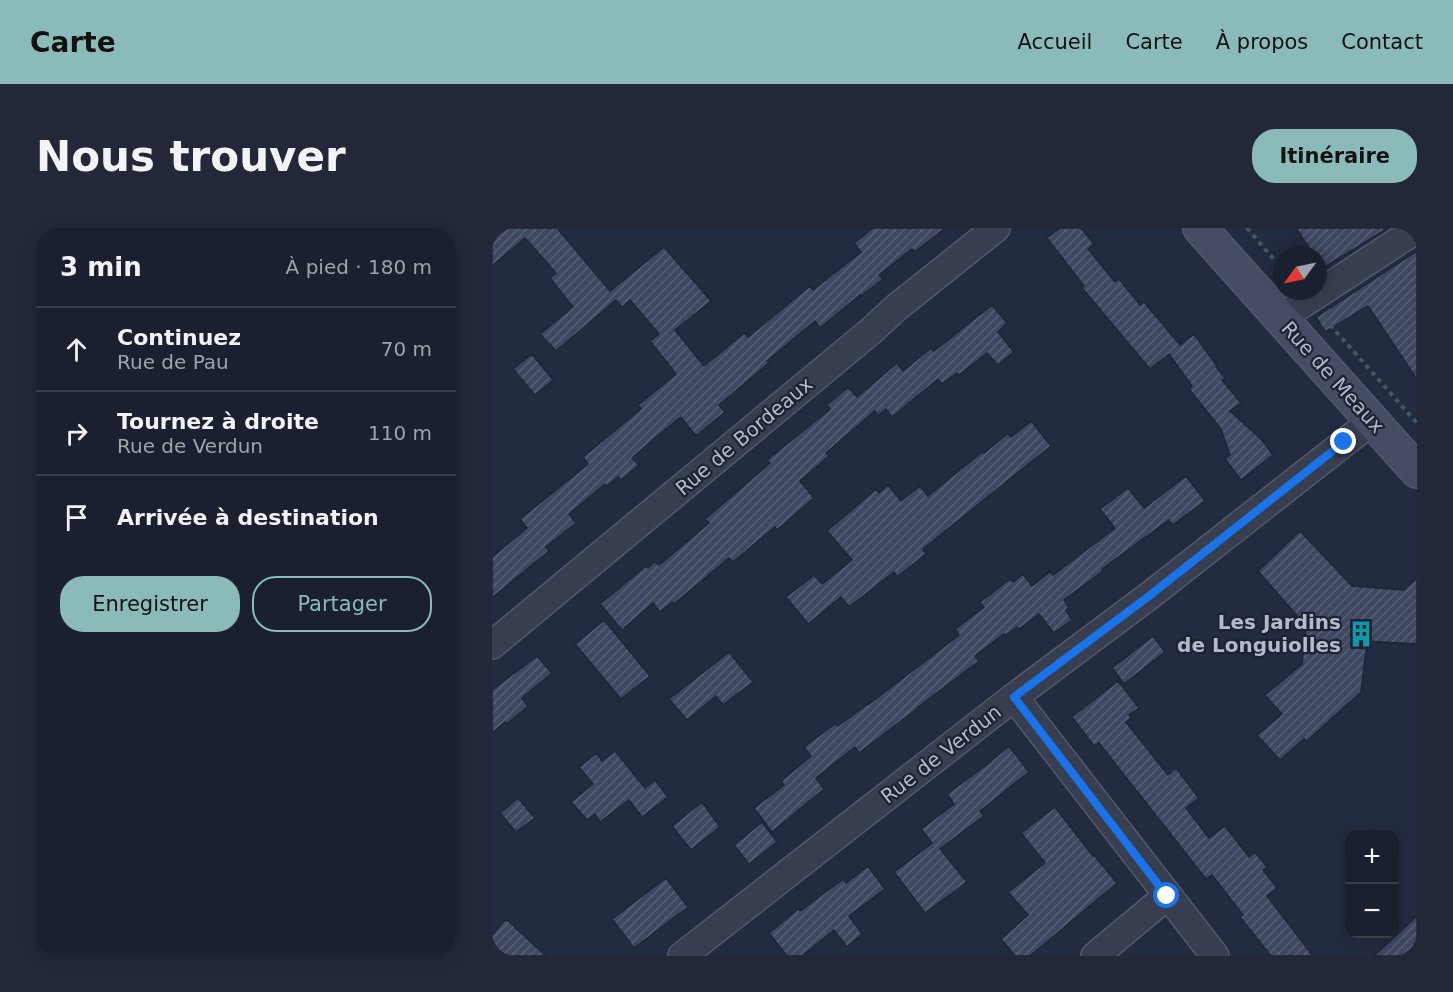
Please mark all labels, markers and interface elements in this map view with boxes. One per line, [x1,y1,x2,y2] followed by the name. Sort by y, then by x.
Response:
[30,26,116,59] text: Carte
[1017,30,1092,54] text: Accueil
[1125,30,1183,54] text: Carte
[1216,30,1308,54] text: À propos
[1341,30,1423,54] text: Contact
[1252,129,1417,183] button: Itinéraire
[36,132,346,181] text: Nous trouver
[1273,246,1327,300] north arrow
[60,252,142,282] text: 3 min
[286,255,432,279] text: À pied · 180 m
[1277,316,1390,438] street label: Rue de Meaux
[117,325,241,350] text: Continuez
[60,333,93,366] icon: ahead
[381,337,432,361] text: 70 m
[117,350,229,374] text: Rue de Pau
[671,372,817,500] street label: Rue de Bordeaux
[117,409,319,434] text: Tournez à droite
[60,417,93,450] icon: right
[368,421,432,445] text: 110 m
[1330,428,1356,454] route end
[117,434,263,458] text: Rue de Verdun
[60,501,93,534] icon: arrive
[117,505,379,530] text: Arrivée à destination
[60,576,240,632] button: Enregistrer
[252,576,432,632] button: Partager
[1177,610,1341,657] place label: Les Jardins de Longuiolles
[1346,619,1376,649] building icon: Les Jardins de Longuiolles
[876,700,1006,808] street label: Rue de Verdun
[1345,830,1399,938] map controls
[1345,830,1399,884] button: +
[1153,882,1179,908] route start
[1345,884,1399,938] button: −

